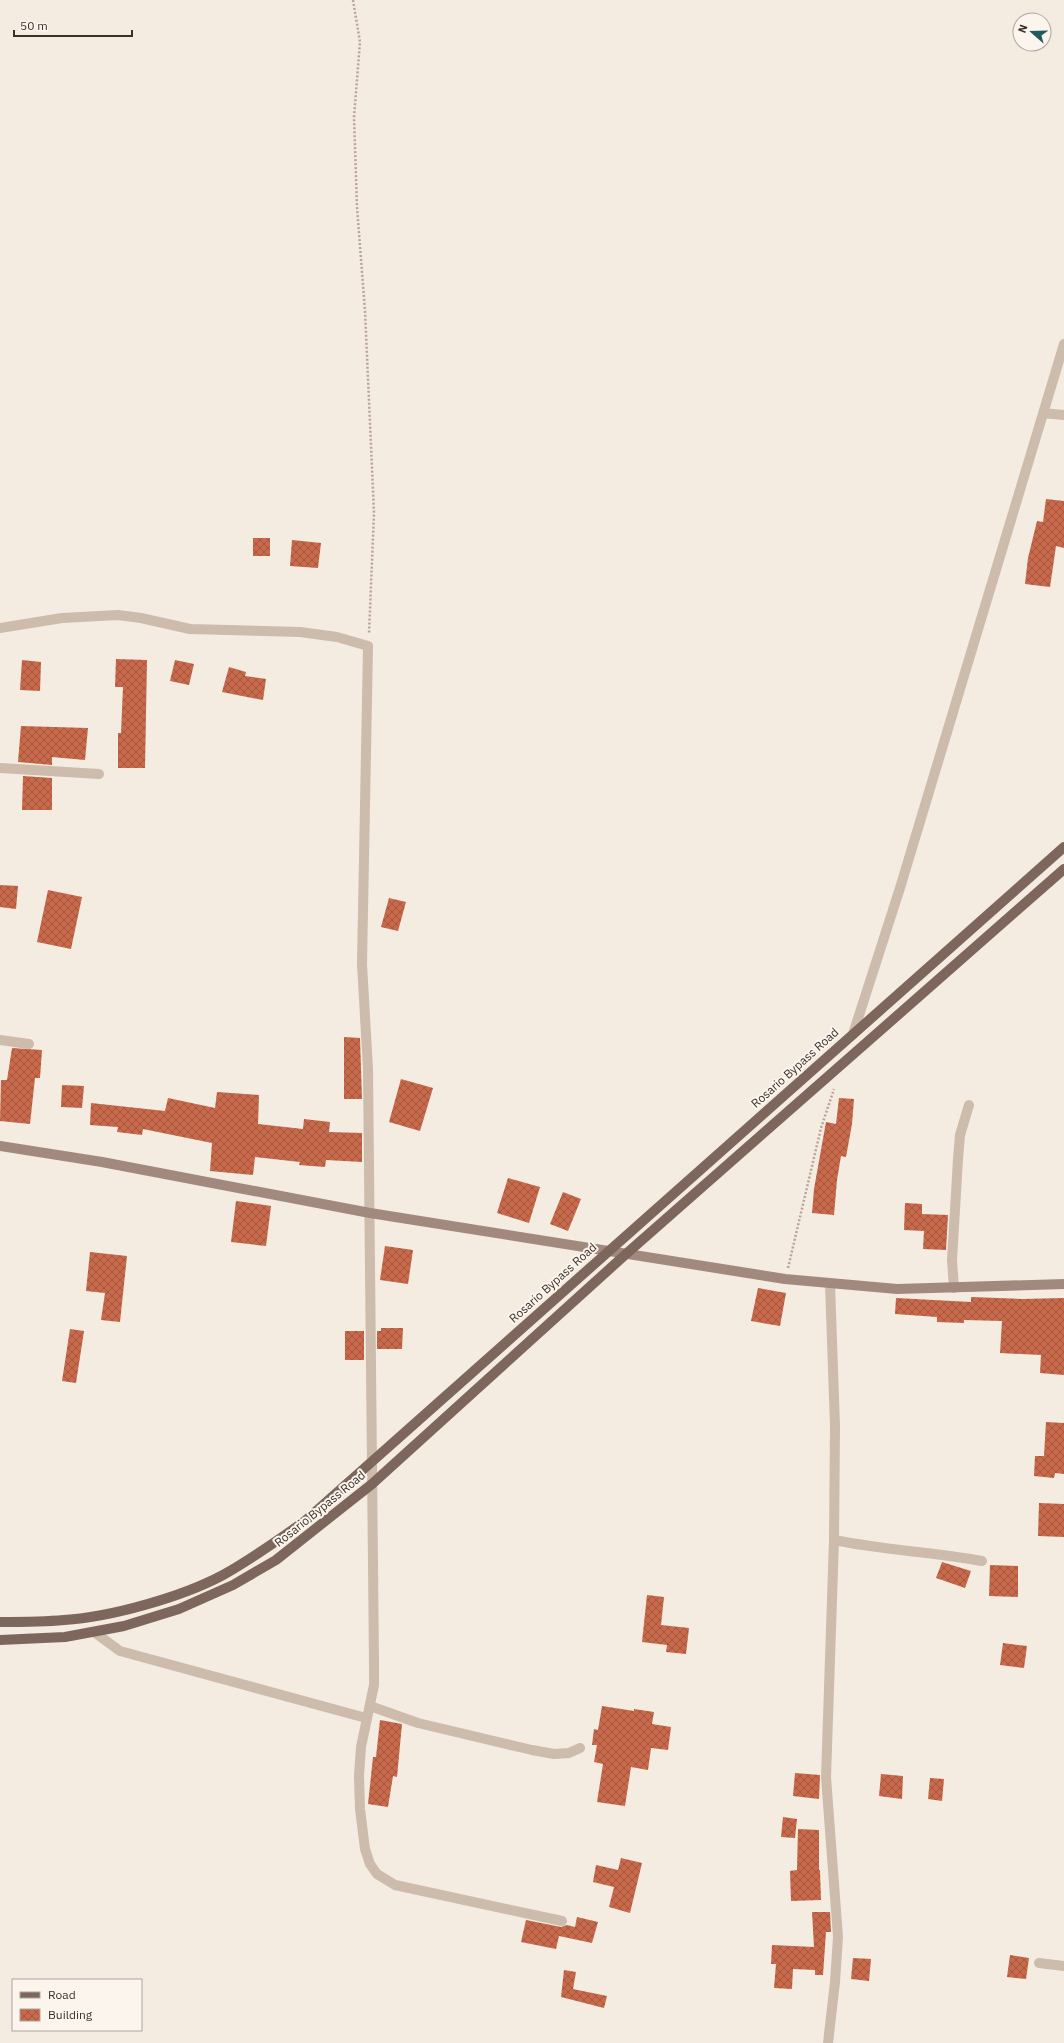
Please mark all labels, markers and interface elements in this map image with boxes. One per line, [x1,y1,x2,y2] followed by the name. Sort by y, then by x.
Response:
[14,12,132,38] scale bar
[1012,12,1052,52] north arrow
[20,18,48,33] text: 50 m
[1015,22,1031,35] text: N
[748,1024,842,1111] street label: Rosario Bypass Road
[506,1239,600,1326] street label: Rosario Bypass Road
[271,1467,368,1550] street label: Rosario Bypass Road
[12,1979,142,2031] legend
[48,1987,76,2002] text: Road
[48,2007,93,2022] text: Building

